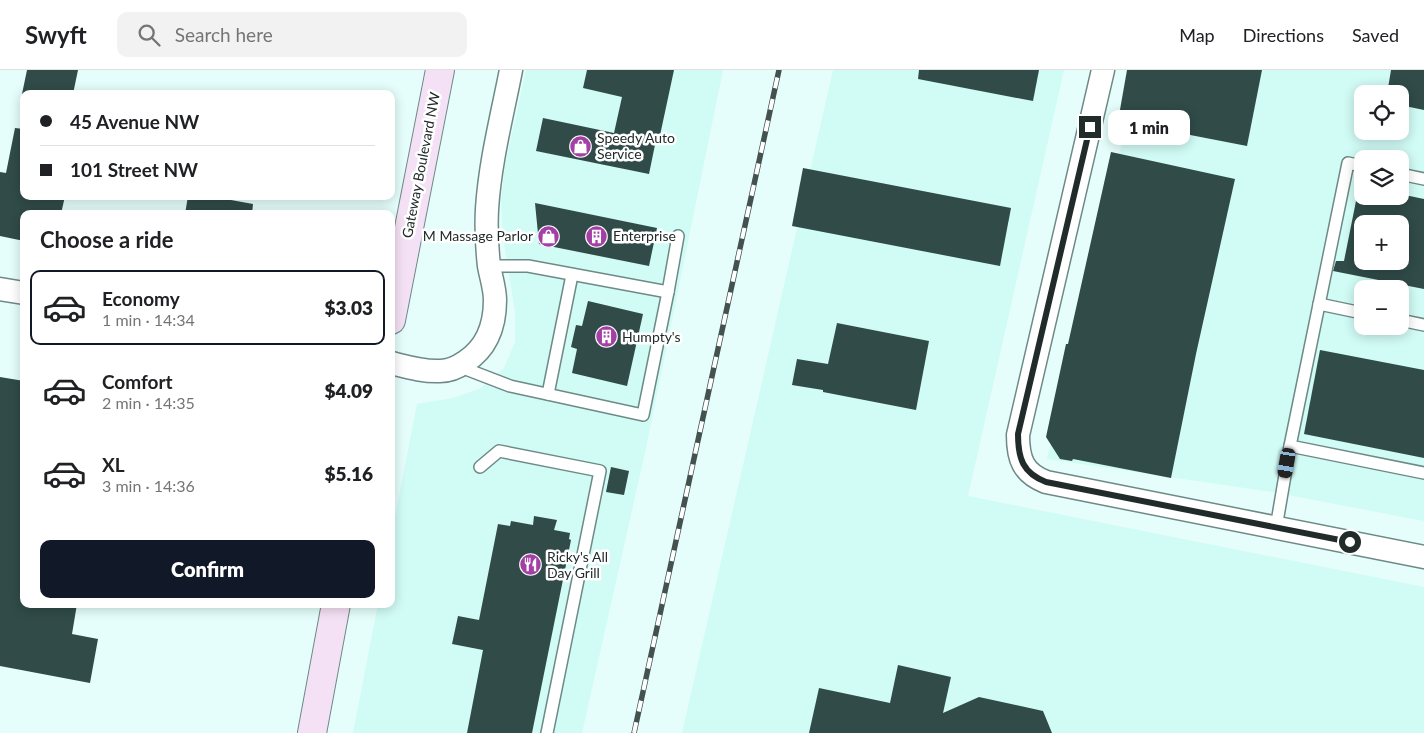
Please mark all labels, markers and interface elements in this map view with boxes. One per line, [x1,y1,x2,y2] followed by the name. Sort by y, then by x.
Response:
[117,12,467,57] search box
[25,20,87,49] text: Swyft
[135,21,163,49] icon: search
[175,23,273,46] text: Search here
[1179,24,1215,46] text: Map
[1243,24,1324,46] text: Directions
[1352,24,1399,46] text: Saved
[1354,85,1409,335] map controls
[1354,85,1409,140] button: locate
[398,90,443,239] street label: Gateway Boulevard NW
[70,110,199,133] text: 45 Avenue NW
[1108,110,1190,144] callout: 1 min
[1079,116,1101,138] route end
[1129,118,1169,137] text: 1 min
[597,129,675,162] place label: Speedy Auto Service
[569,134,593,158] shop icon: Speedy Auto Service
[1354,150,1409,205] button: layers
[70,158,198,181] text: 101 Street NW
[1354,215,1409,270] button: +
[537,224,561,248] shop icon: M Massage Parlor
[585,224,609,248] building icon: Enterprise
[40,226,174,253] text: Choose a ride
[423,227,533,244] place label: M Massage Parlor
[613,227,676,244] place label: Enterprise
[1354,280,1409,335] button: −
[42,285,87,330] icon: car
[102,287,180,310] text: Economy
[324,296,373,319] text: $3.03
[102,310,195,329] text: 1 min · 14:34
[594,325,618,349] building icon: Humpty's
[622,328,681,345] place label: Humpty's
[42,368,87,413] icon: car
[102,370,173,393] text: Comfort
[324,379,373,402] text: $4.09
[102,393,195,412] text: 2 min · 14:35
[1277,447,1296,479] car
[42,451,87,496] icon: car
[102,453,125,476] text: XL
[324,462,373,485] text: $5.16
[102,476,195,495] text: 3 min · 14:36
[1339,531,1361,553] route start
[40,540,375,598] button: Confirm
[547,548,608,581] place label: Ricky's All Day Grill
[519,553,543,577] restaurant icon: Ricky's All Day Grill

